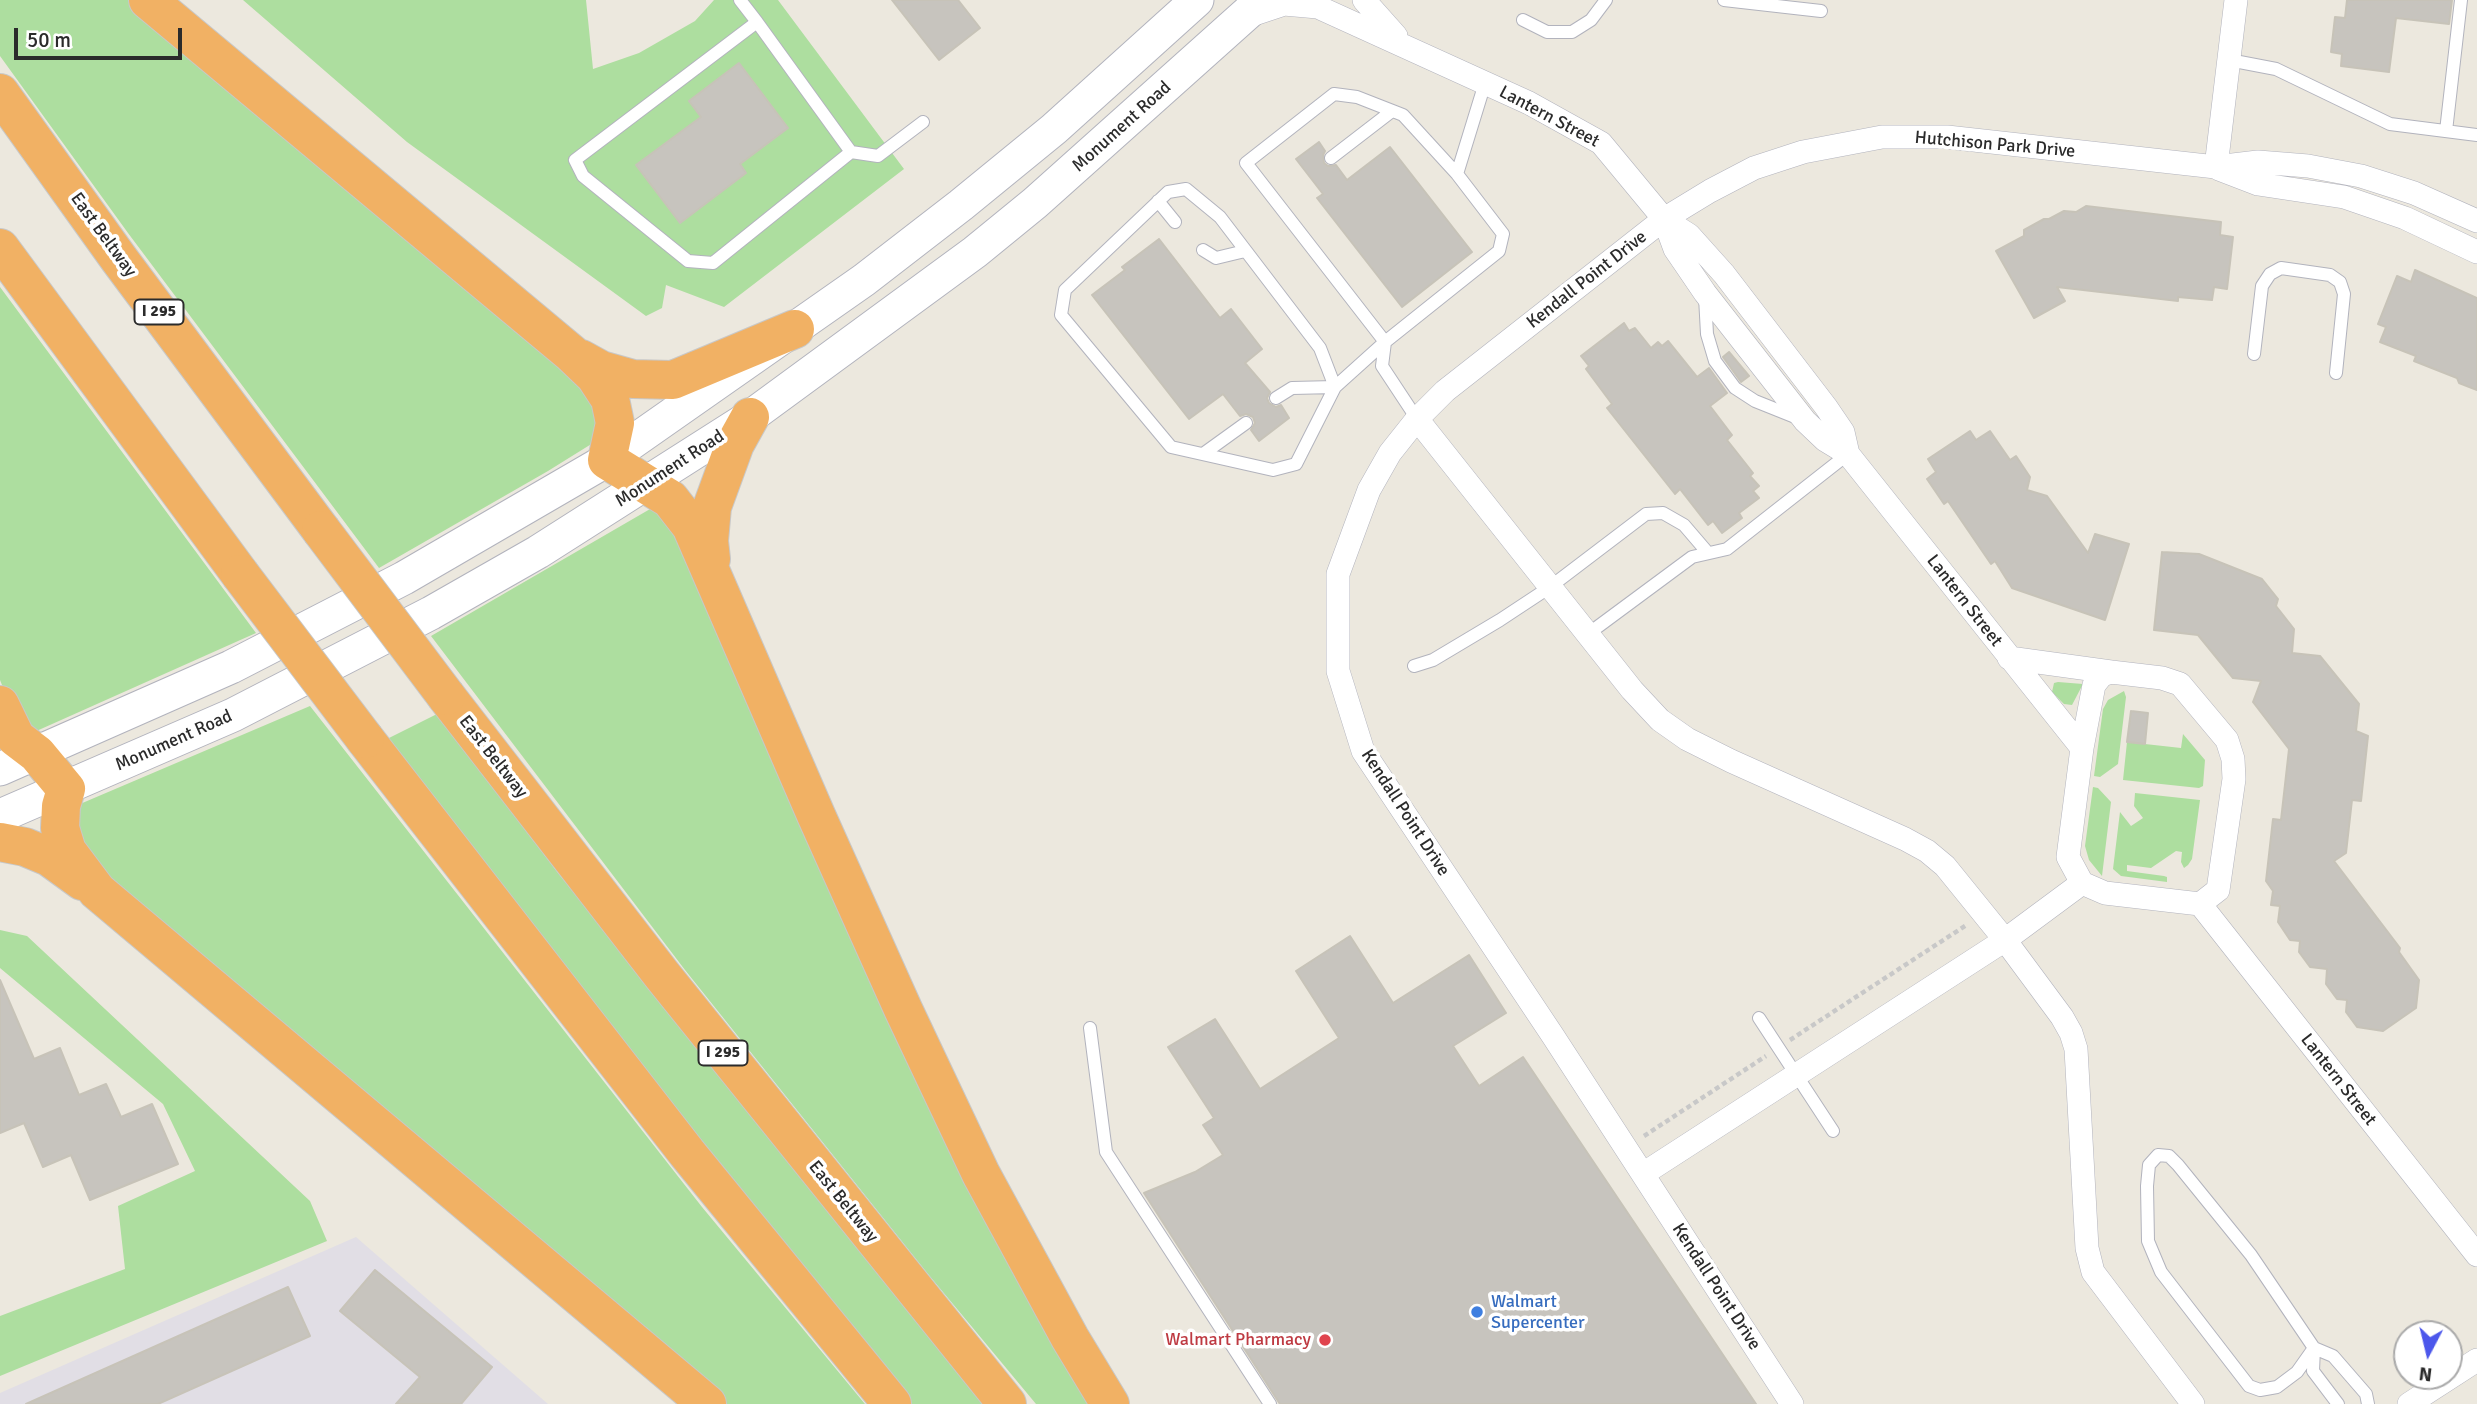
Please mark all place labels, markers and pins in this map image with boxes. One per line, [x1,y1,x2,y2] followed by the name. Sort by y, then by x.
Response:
[1491,1291,1585,1334] place label: Walmart Supercenter
[1469,1304,1485,1320] marker: Walmart Supercenter
[1165,1329,1311,1351] place label: Walmart Pharmacy
[1317,1332,1333,1348] marker: Walmart Pharmacy

